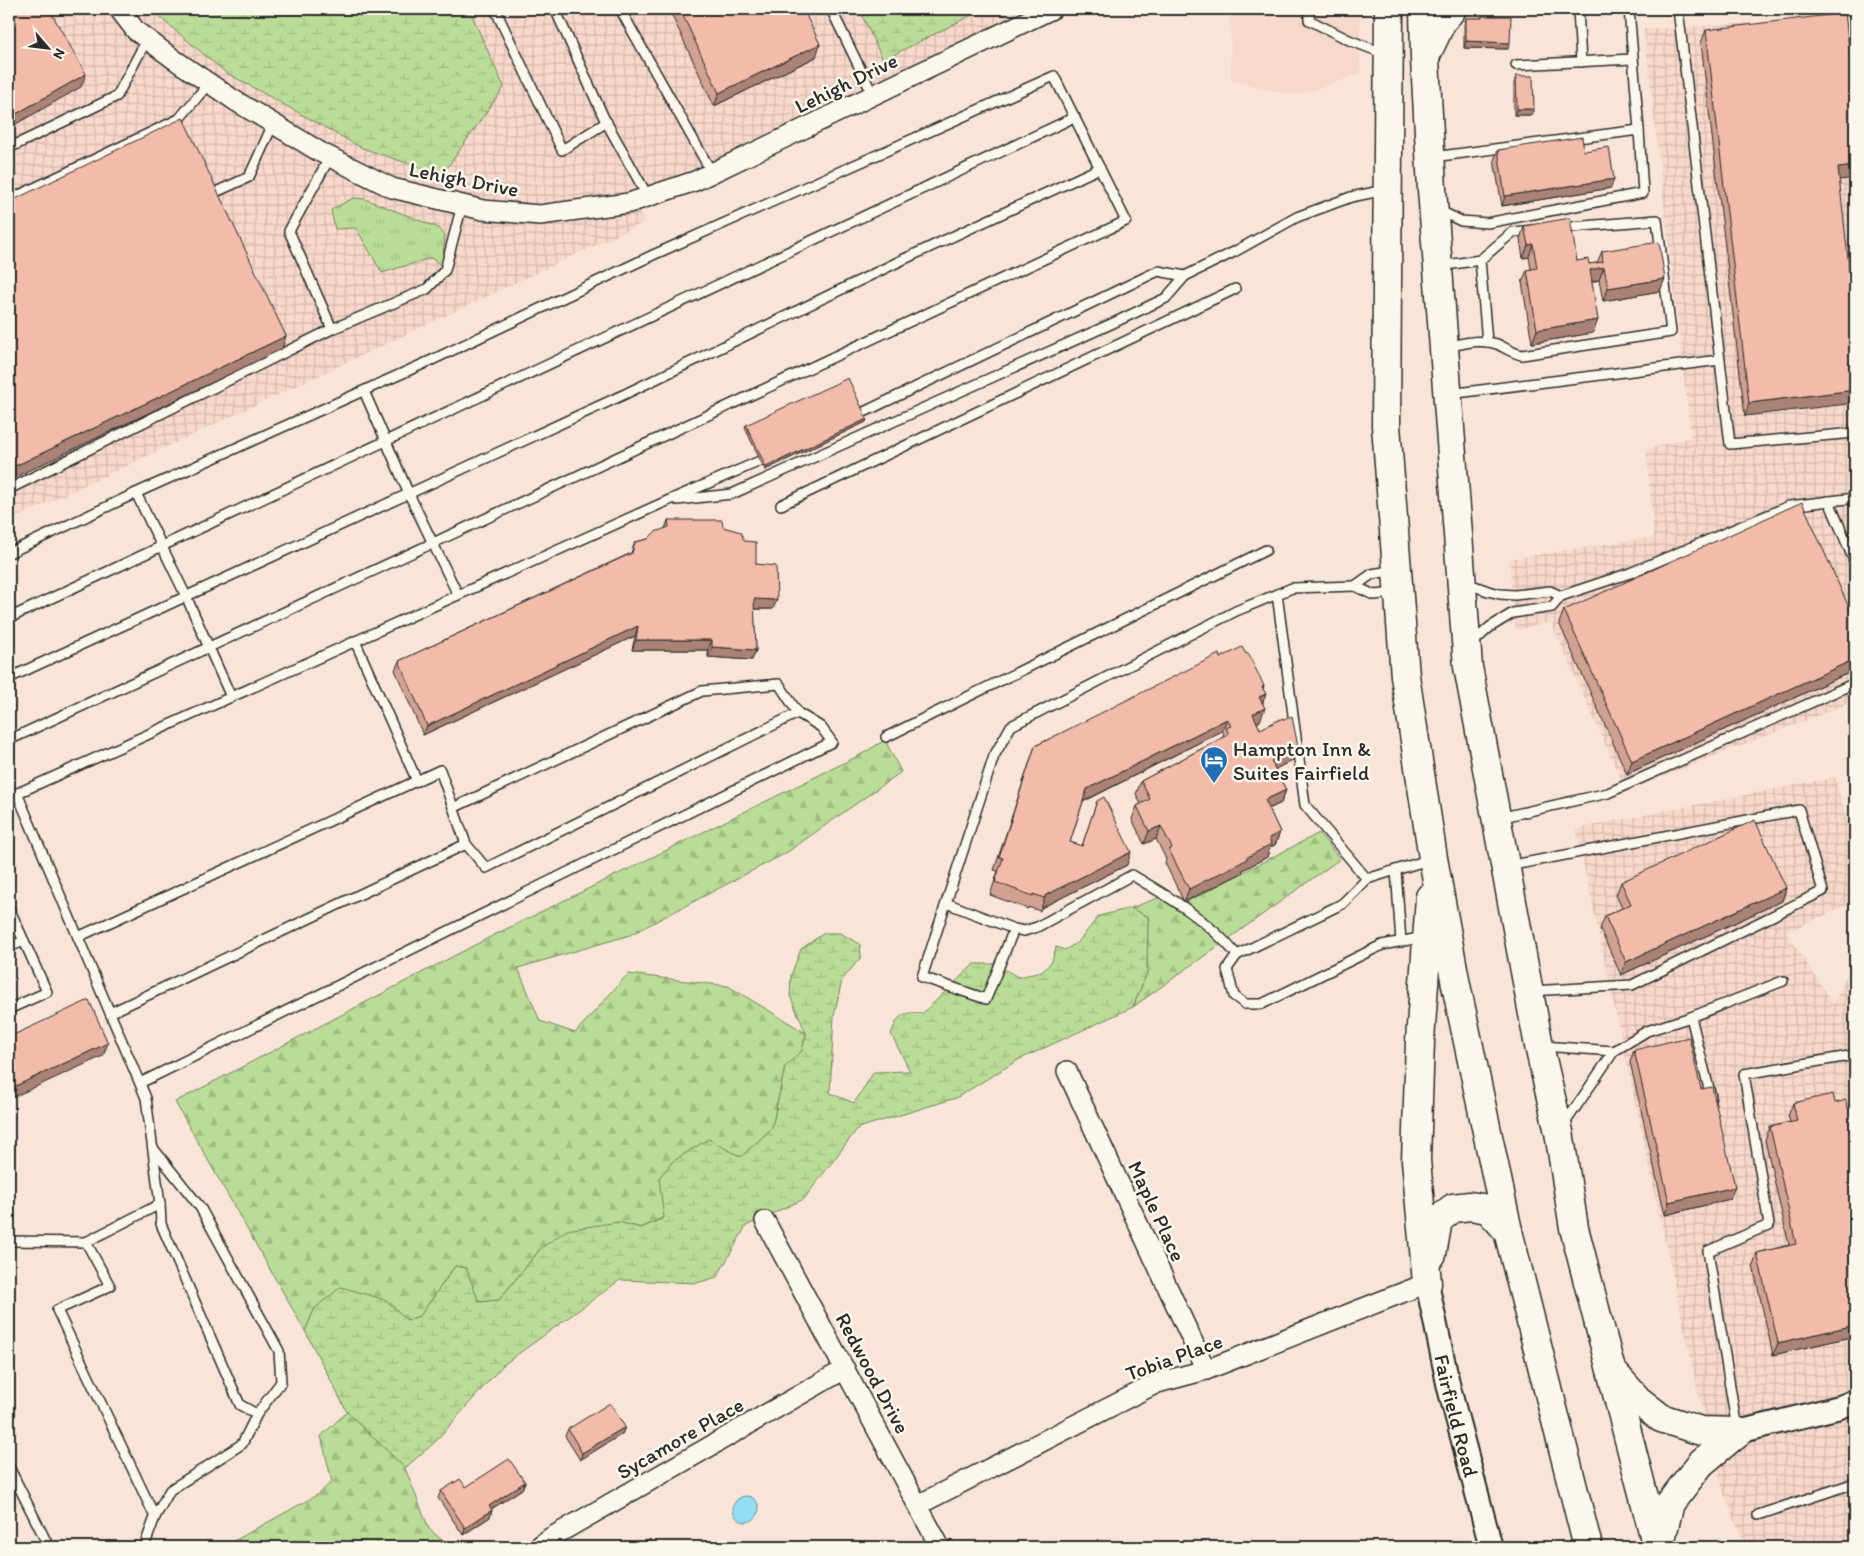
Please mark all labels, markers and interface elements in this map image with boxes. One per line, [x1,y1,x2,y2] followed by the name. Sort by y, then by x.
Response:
[22,22,72,72] north arrow
[49,46,69,62] text: N
[791,47,901,119] street label: Lehigh Drive
[407,156,521,202] street label: Lehigh Drive
[1233,736,1371,785] place label: Hampton Inn & Suites Fairfield
[1199,745,1229,784] hotel icon: Hampton Inn & Suites Fairfield
[1123,1157,1191,1265] street label: Maple Place
[831,1308,915,1438] street label: Redwood Drive
[1122,1328,1226,1386] street label: Tobia Place
[1430,1352,1485,1480] street label: Fairfield Road
[612,1392,748,1484] street label: Sycamore Place

